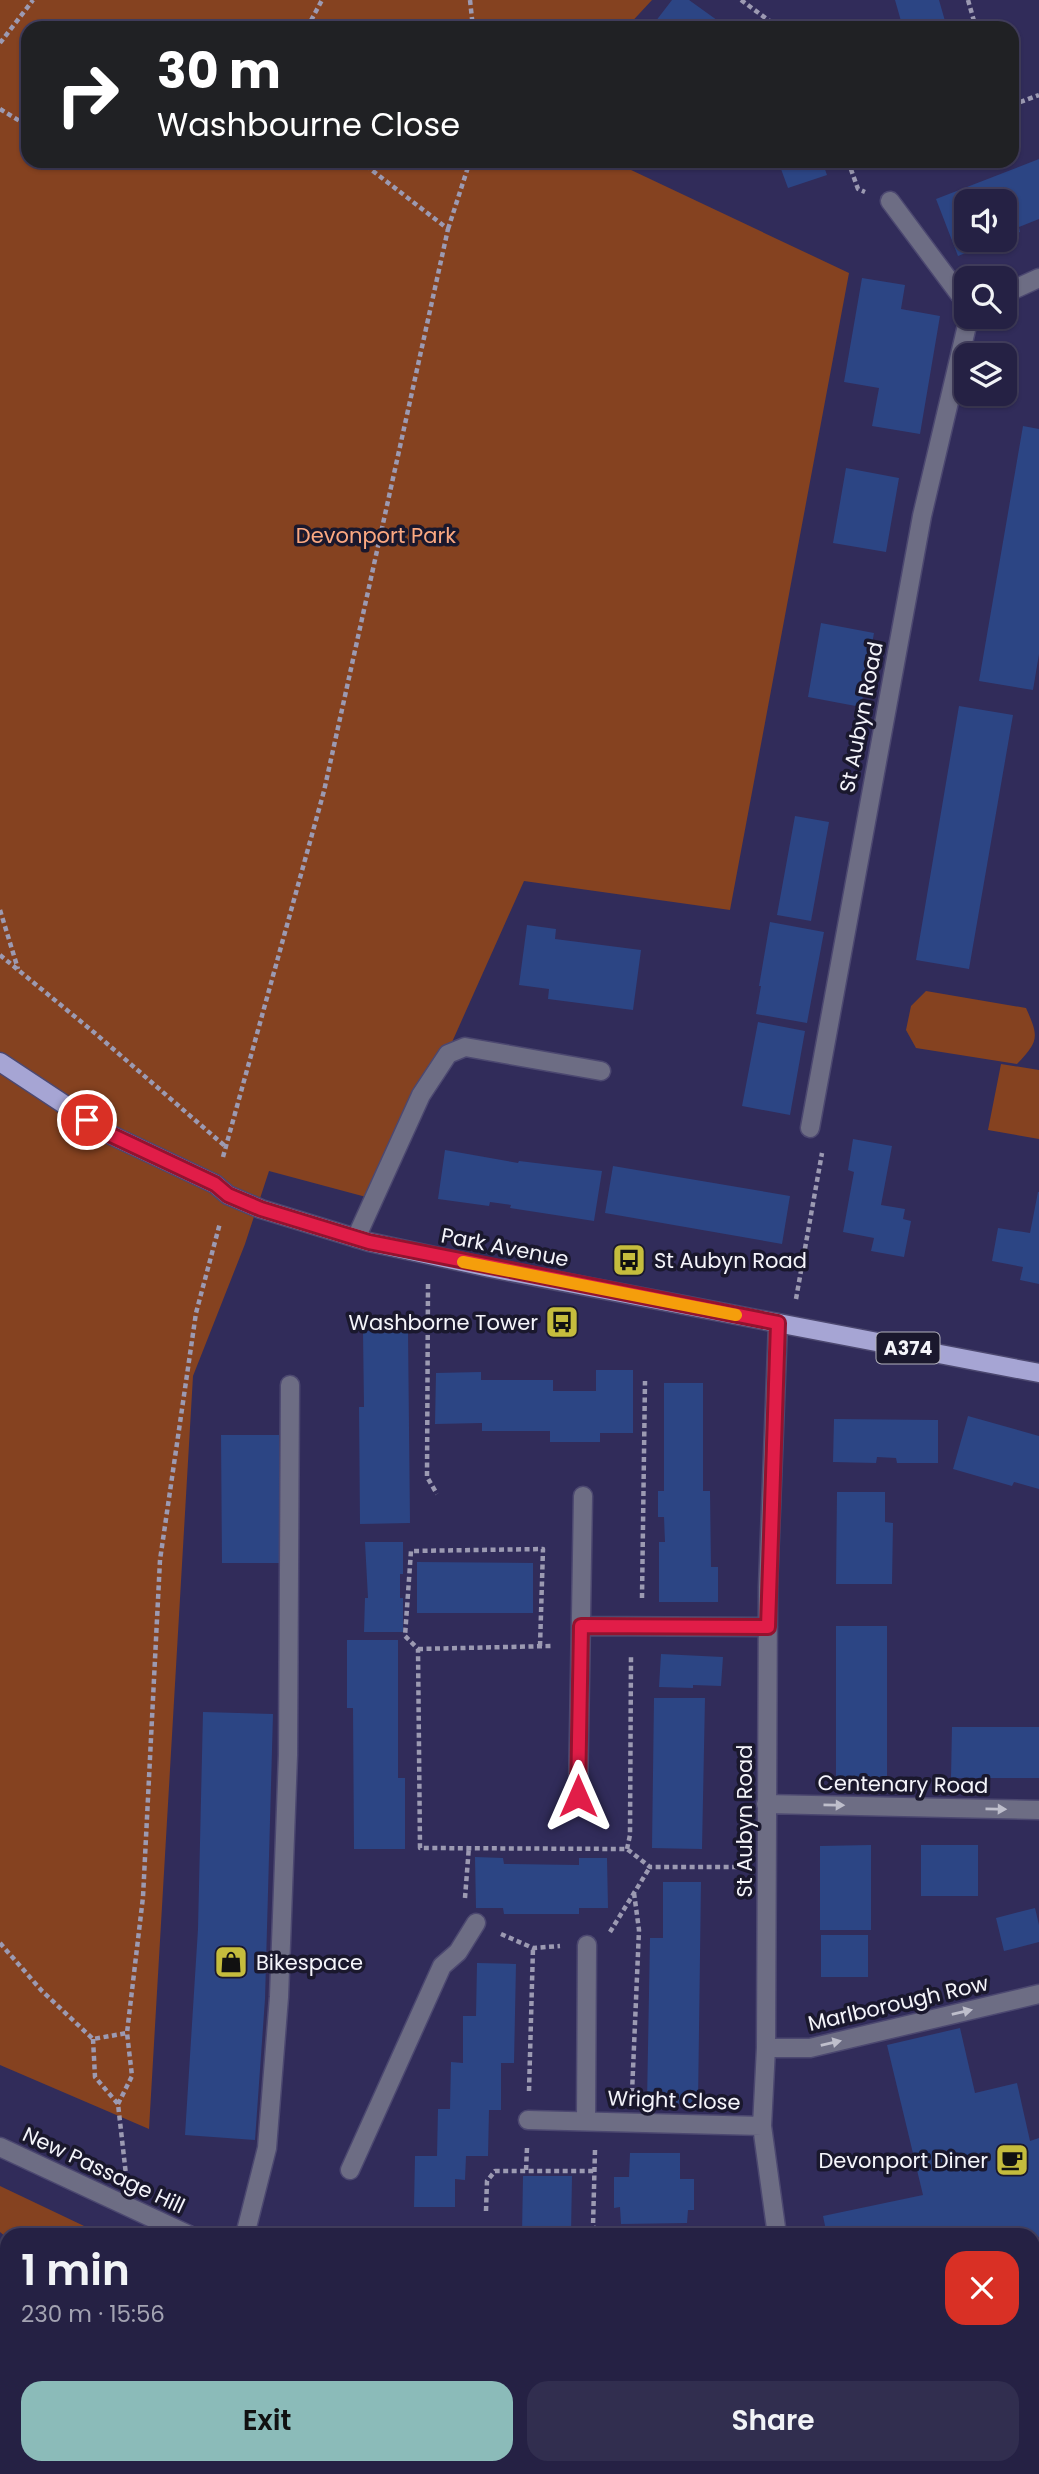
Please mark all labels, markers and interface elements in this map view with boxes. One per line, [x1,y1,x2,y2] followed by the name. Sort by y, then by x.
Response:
[157,37,281,105] text: 30 m
[42,49,133,140] icon: right
[157,102,460,147] text: Washbourne Close
[954,189,1017,406] map controls
[954,189,1017,252] button: sound
[954,266,1017,329] button: search
[954,343,1017,406] button: layers
[296,521,456,550] park label: Devonport Park
[832,639,890,795] street label: St Aubyn Road
[57,1090,117,1150] pin
[68,1101,106,1139] icon: arrive
[439,1220,571,1274] street label: Park Avenue
[610,1241,648,1279] bus stop icon: St Aubyn Road
[654,1246,807,1275] place label: St Aubyn Road
[543,1303,581,1341] bus stop icon: Washborne Tower
[348,1308,538,1337] place label: Washborne Tower
[876,1332,940,1364] road number: A374
[730,1745,759,1897] street label: St Aubyn Road
[541,1759,615,1833] position arrow
[817,1768,989,1800] street label: Centenary Road
[823,1800,845,1811] one-way arrow
[985,1803,1007,1815] one-way arrow
[212,1943,250,1981] shop icon: Bikespace
[256,1948,363,1977] place label: Bikespace
[805,1968,991,2038] street label: Marlborough Row
[951,2006,973,2017] one-way arrow
[820,2037,842,2048] one-way arrow
[607,2083,741,2117] street label: Wright Close
[18,2120,190,2220] street label: New Passage Hill
[993,2141,1031,2179] cafe icon: Devonport Diner
[818,2146,988,2175] place label: Devonport Diner
[21,2241,130,2300] text: 1 min
[945,2251,1019,2325] button: close
[21,2298,165,2330] text: 230 m · 15:56
[21,2381,513,2461] button: Exit
[527,2381,1019,2461] button: Share

